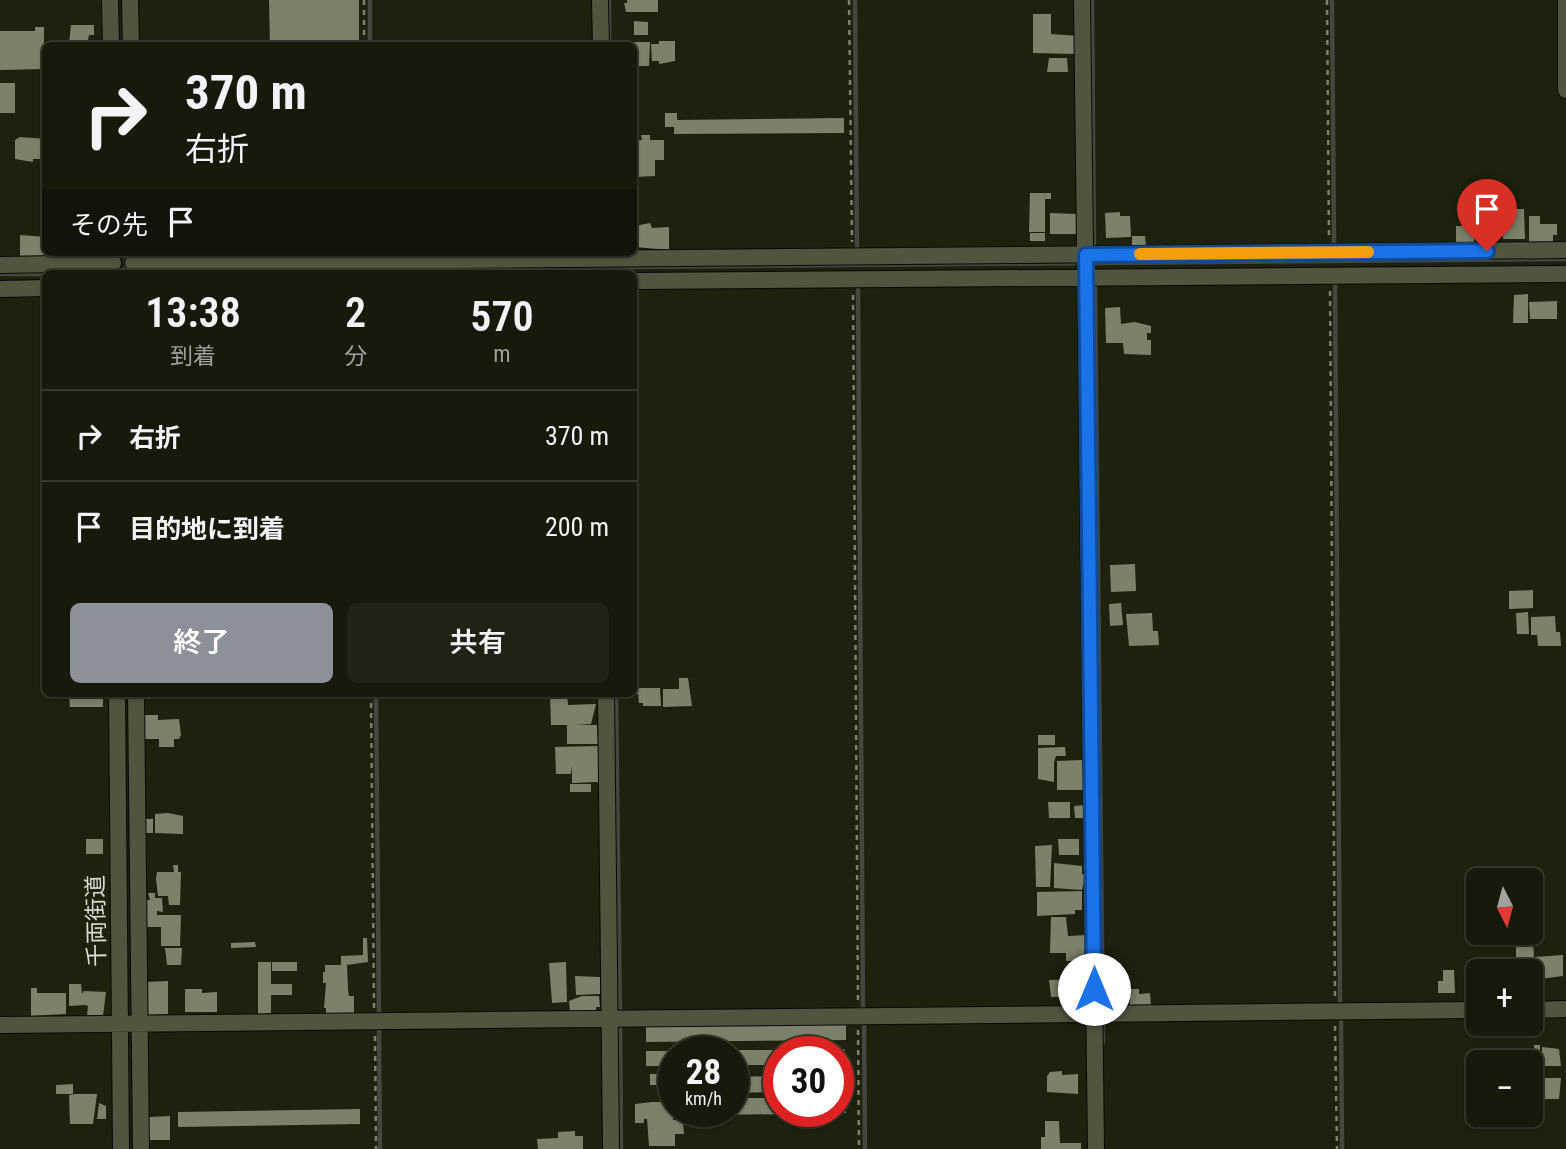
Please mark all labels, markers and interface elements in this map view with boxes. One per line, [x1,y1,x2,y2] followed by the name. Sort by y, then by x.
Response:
[185,64,307,121] text: 370 m
[70,70,161,161] icon: right
[185,130,249,168] text: 右折
[1457,179,1517,251] pin
[1468,190,1506,228] icon: arrive
[162,203,200,241] icon: arrive
[70,210,148,240] text: その先
[145,288,241,337] text: 13:38
[345,288,366,337] text: 2
[470,292,534,341] text: 570
[493,341,511,368] text: m
[170,343,216,370] text: 到着
[344,343,367,370] text: 分
[70,417,108,455] icon: right
[545,421,609,451] text: 370 m
[129,423,181,453] text: 右折
[70,508,108,546] icon: arrive
[545,512,609,542] text: 200 m
[129,514,285,544] text: 目的地に到着
[70,603,333,683] button: 終了
[347,603,609,683] button: 共有
[1466,868,1544,945] north arrow
[1466,868,1543,1127] map controls
[82,875,111,967] street label: 千両街道
[1057,952,1131,1026] position arrow
[1466,959,1543,1036] button: +
[763,1036,854,1127] speed limit sign: 30
[1466,1050,1543,1127] button: −
[686,1052,721,1093] text: 28
[685,1088,722,1109] text: km/h

